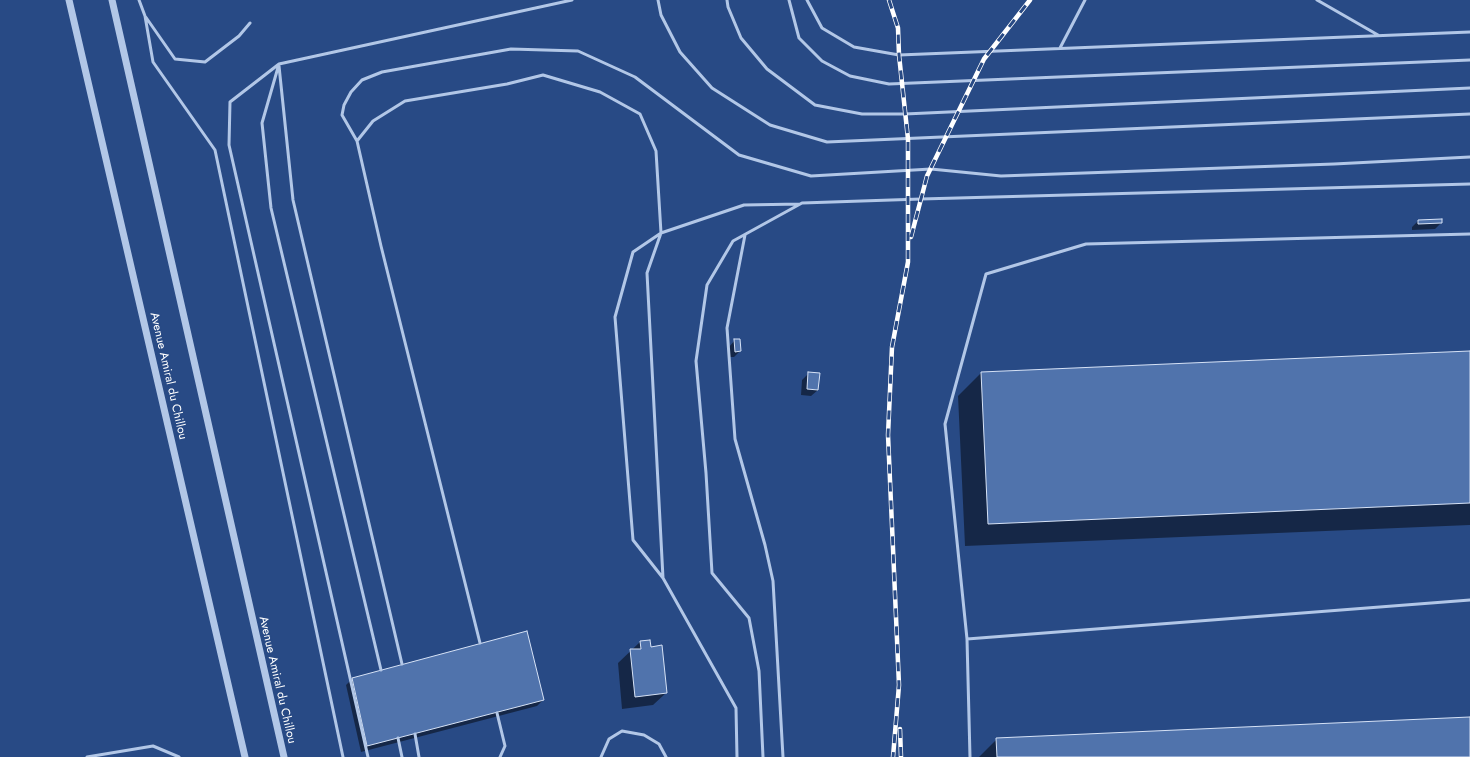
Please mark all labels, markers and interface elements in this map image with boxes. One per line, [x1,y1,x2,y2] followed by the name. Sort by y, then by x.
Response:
[146,311,190,441] street label: Avenue Amiral du Chillou
[255,615,299,745] street label: Avenue Amiral du Chillou

